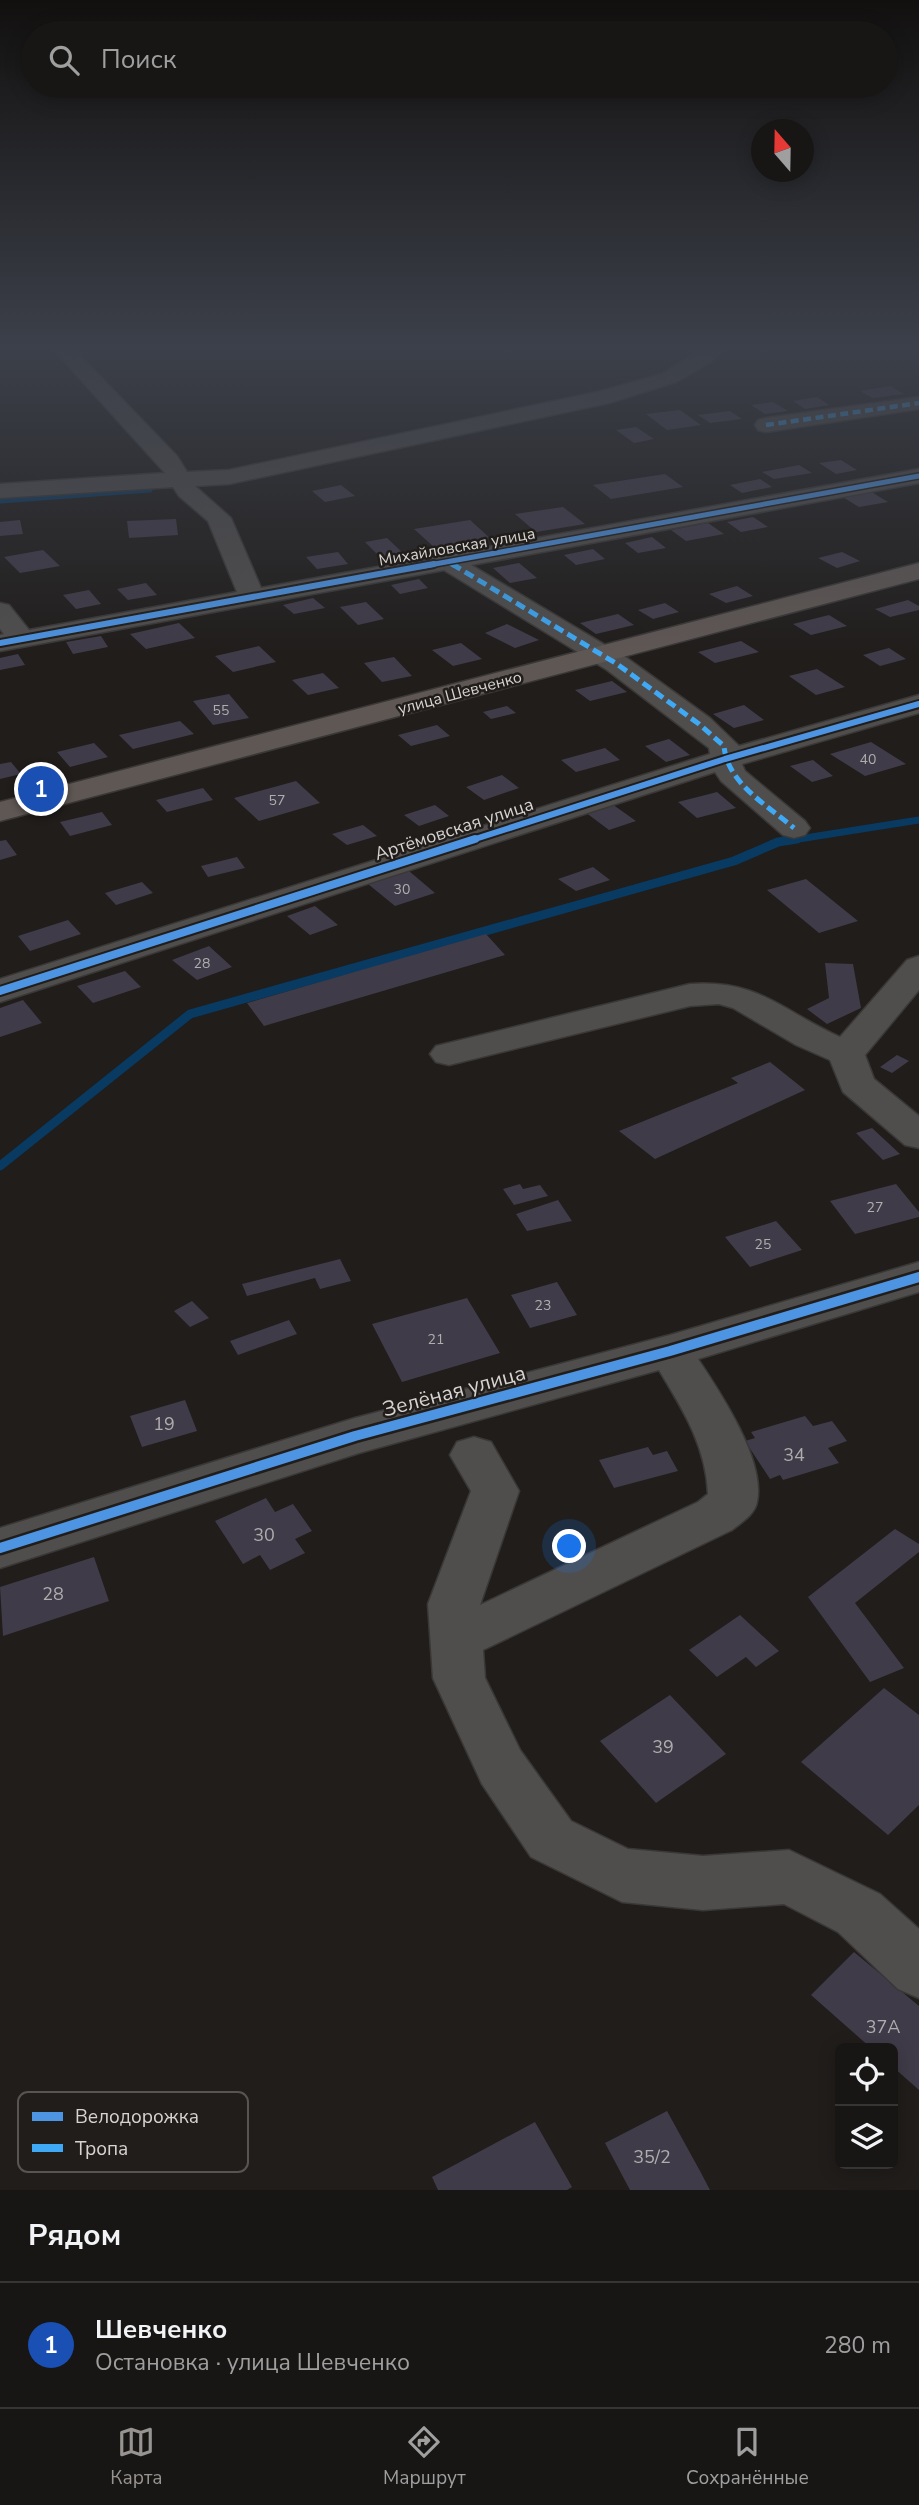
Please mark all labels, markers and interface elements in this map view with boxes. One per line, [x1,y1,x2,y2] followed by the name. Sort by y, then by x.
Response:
[21,21,898,98] search box
[45,41,83,79] icon: search
[101,42,177,77] text: Поиск
[751,119,814,182] north arrow
[377,522,537,572] street label: Михайловская улица
[396,666,524,720] street label: улица Шевченко
[213,701,229,720] house number: 55
[860,750,876,769] house number: 40
[18,763,64,815] pin: 1
[269,791,285,810] house number: 57
[372,792,536,866] street label: Артёмовская улица
[394,880,410,899] house number: 30
[194,954,210,973] house number: 28
[867,1198,883,1217] house number: 27
[755,1235,771,1254] house number: 25
[535,1296,551,1315] house number: 23
[428,1330,444,1349] house number: 21
[379,1358,529,1424] street label: Зелёная улица
[153,1412,175,1436] house number: 19
[783,1443,805,1467] house number: 34
[253,1523,275,1547] house number: 30
[552,1529,586,1563] your location
[42,1582,64,1606] house number: 28
[652,1735,674,1759] house number: 39
[866,2015,900,2039] house number: 37А
[835,2043,898,2169] map controls
[835,2043,898,2106] button: locate
[18,2092,248,2172] legend
[75,2104,199,2130] text: Велодорожка
[835,2106,898,2169] button: layers
[75,2136,128,2162] text: Тропа
[633,2145,671,2169] house number: 35/2
[28,2215,121,2256] text: Рядом
[95,2312,227,2347] text: Шевченко
[44,2330,58,2361] text: 1
[824,2330,891,2361] text: 280 m
[95,2347,410,2378] text: Остановка · улица Шевченко
[110,2423,163,2491] tab: Карта
[383,2423,466,2491] tab: Маршрут
[686,2423,809,2491] tab: Сохранённые

